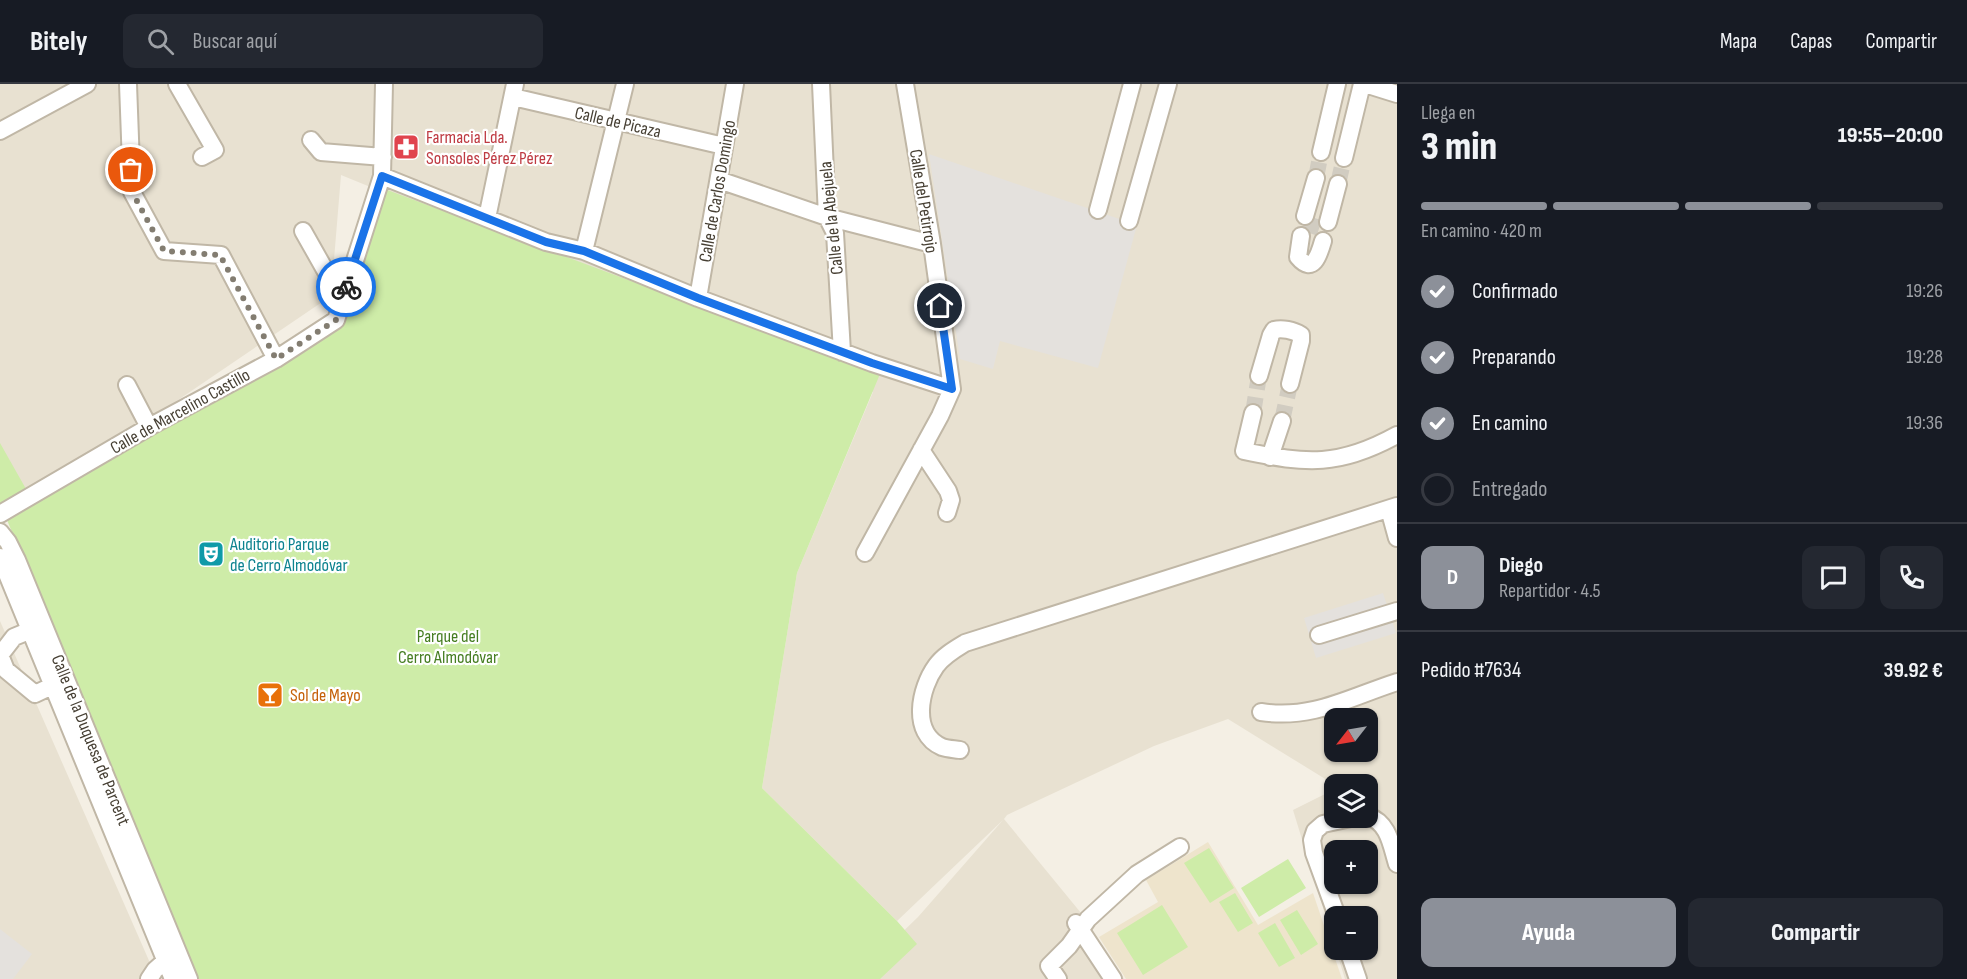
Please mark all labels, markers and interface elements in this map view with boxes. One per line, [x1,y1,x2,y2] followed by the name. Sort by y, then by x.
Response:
[123,14,543,68] search box
[30,25,87,58] text: Bitely
[144,25,177,58] icon: search
[192,28,277,55] text: Buscar aquí
[1720,29,1757,54] text: Mapa
[1790,29,1832,54] text: Capas
[1865,29,1937,54] text: Compartir
[1421,101,1475,125] text: Llega en
[573,102,663,143] street label: Calle de Picaza
[695,118,740,264] street label: Calle de Carlos Domingo
[1838,122,1943,149] text: 19:55–20:00
[1421,124,1497,171] text: 3 min
[426,127,553,169] place label: Farmacia Lda. Sonsoles Pérez Pérez
[391,132,421,162] pharmacy icon: Farmacia Lda. Sonsoles Pérez Pérez
[105,144,156,195] pin
[905,148,942,255] street label: Calle del Petirrojo
[114,153,147,186] icon: bag
[815,160,848,276] street label: Calle de la Abejuela
[1421,219,1542,243] text: En camino · 420 m
[316,257,376,317] courier
[330,271,363,304] icon: bike
[1421,275,1454,308] icon: check
[1472,278,1558,305] text: Confirmado
[1906,279,1943,303] text: 19:26
[914,280,965,331] pin
[923,289,956,322] icon: home
[1421,341,1454,374] icon: check
[1472,344,1556,371] text: Preparando
[1906,345,1943,369] text: 19:28
[107,364,254,459] street label: Calle de Marcelino Castillo
[1421,407,1454,440] icon: check
[1472,410,1548,437] text: En camino
[1906,411,1943,435] text: 19:36
[1472,476,1547,503] text: Entregado
[229,534,348,576] place label: Auditorio Parque de Cerro Almodóvar
[196,539,226,569] theatre icon: Auditorio Parque de Cerro Almodóvar
[1802,546,1865,609] button: chat
[1880,546,1943,609] button: phone
[1499,552,1543,579] text: Diego
[1447,564,1458,591] text: D
[1499,579,1601,603] text: Repartidor · 4.5
[398,626,498,668] park label: Parque del Cerro Almodóvar
[47,652,135,829] street label: Calle de la Duquesa de Parcent
[1421,657,1521,684] text: Pedido #7634
[1884,657,1943,684] text: 39.92 €
[255,680,285,710] bar icon: Sol de Mayo
[290,685,361,706] place label: Sol de Mayo
[1324,708,1378,762] north arrow
[1324,708,1378,960] map controls
[1324,774,1378,828] button: layers
[1324,840,1378,894] button: +
[1421,898,1676,967] button: Ayuda
[1688,898,1943,967] button: Compartir
[1324,906,1378,960] button: −

